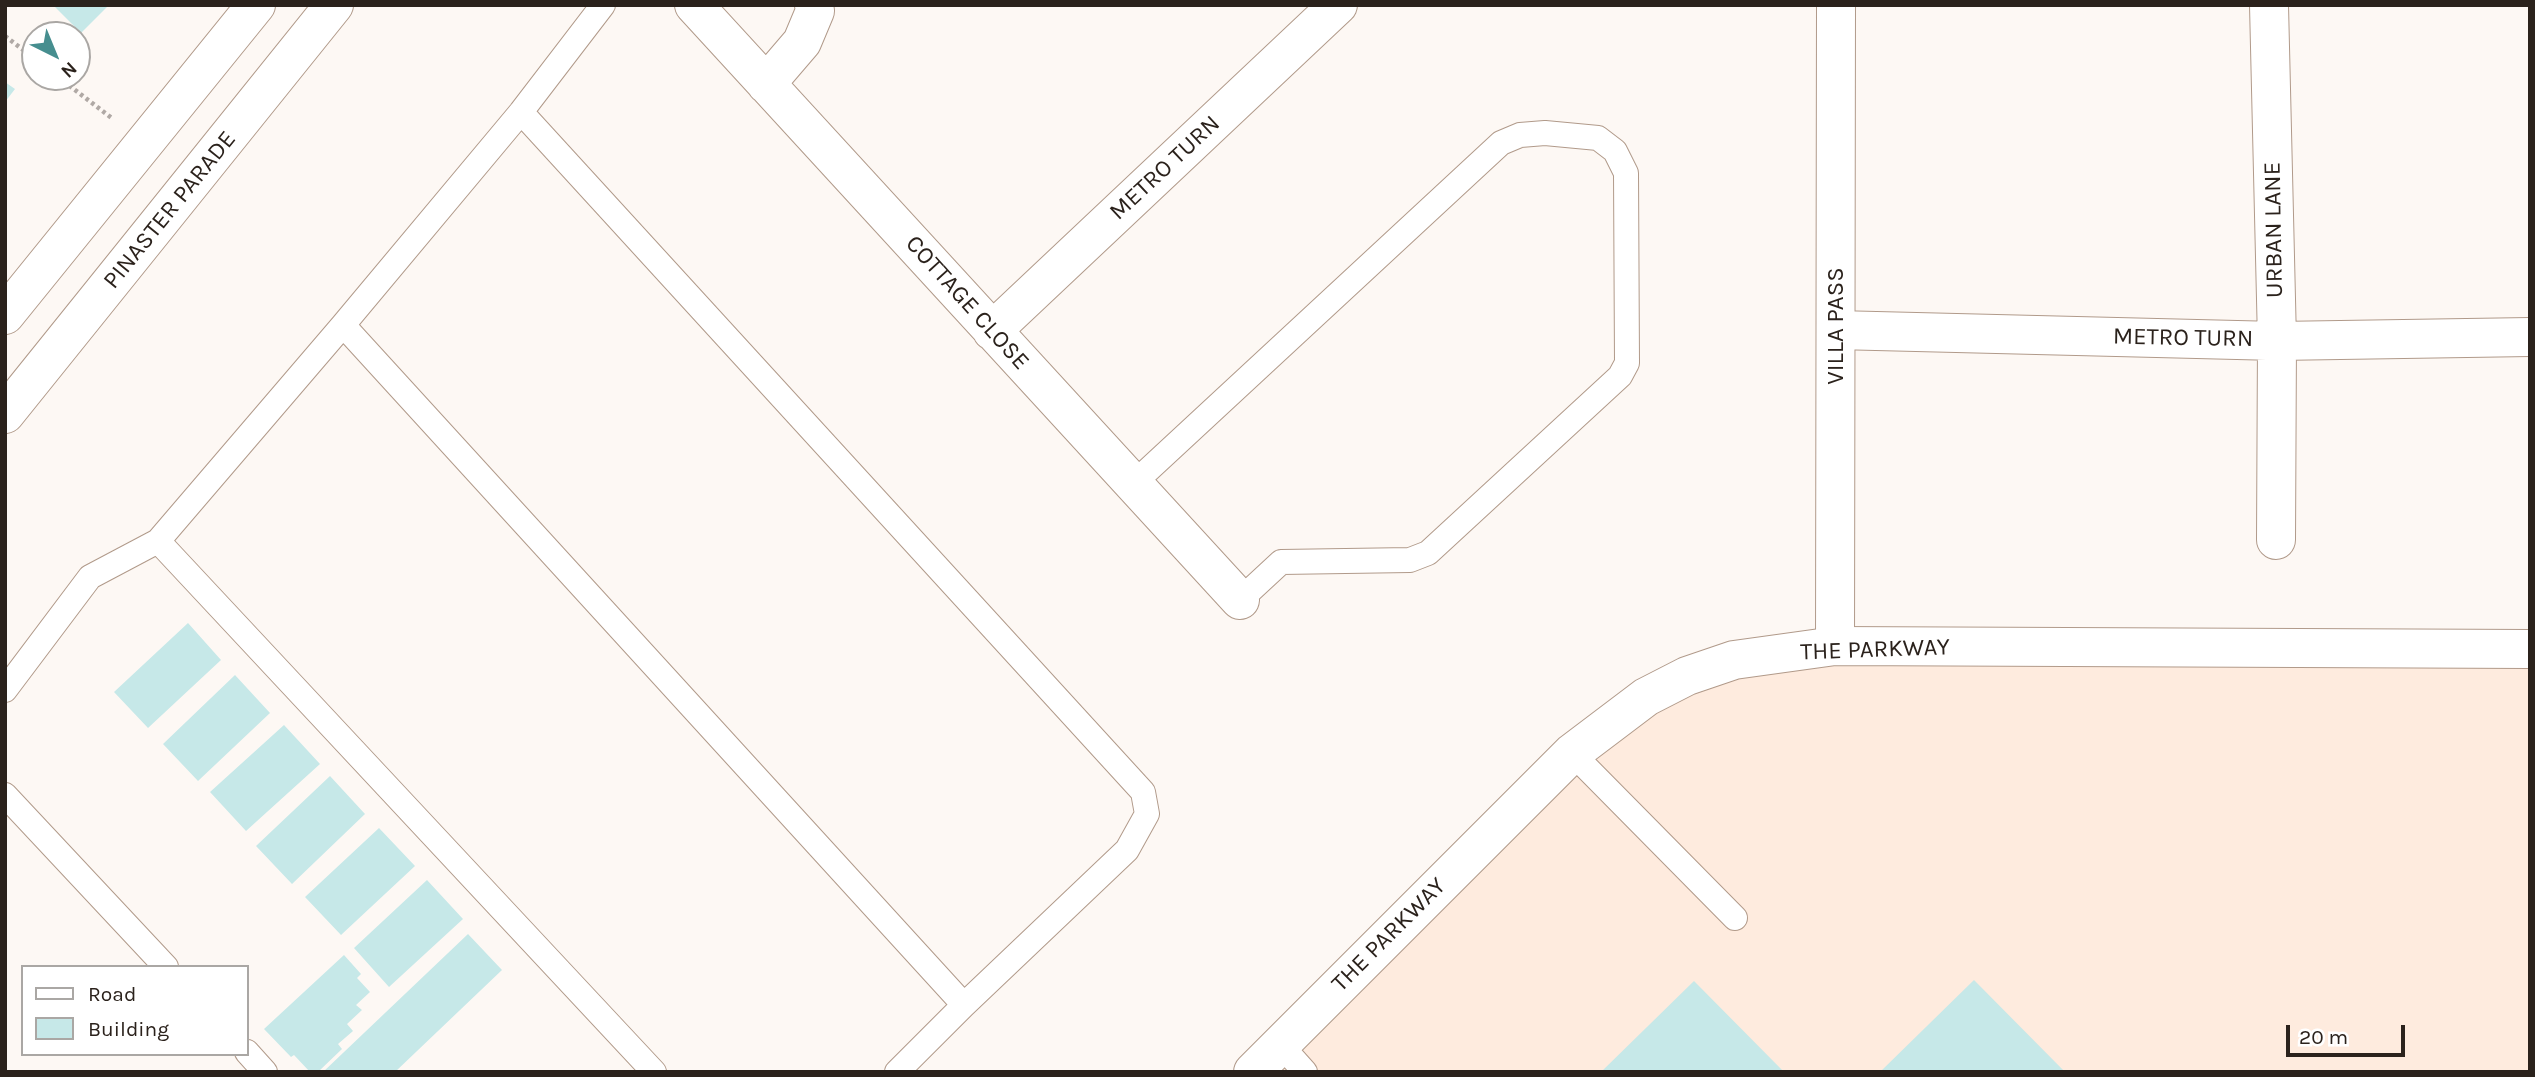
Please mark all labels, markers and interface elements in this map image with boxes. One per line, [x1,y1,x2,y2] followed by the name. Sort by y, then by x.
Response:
[21,21,91,91] north arrow
[56,57,81,83] text: N
[1104,110,1226,226] street label: METRO TURN
[98,125,242,295] street label: PINASTER PARADE
[2258,162,2290,298] street label: URBAN LANE
[899,230,1035,376] street label: COTTAGE CLOSE
[1822,267,1850,385] street label: VILLA PASS
[2112,322,2254,354] street label: METRO TURN
[1800,633,1950,667] street label: THE PARKWAY
[1326,872,1452,998] street label: THE PARKWAY
[21,965,248,1056] legend
[88,982,136,1006] text: Road
[2290,1010,2409,1054] scale bar
[88,1017,169,1041] text: Building
[2299,1025,2348,1049] text: 20 m

